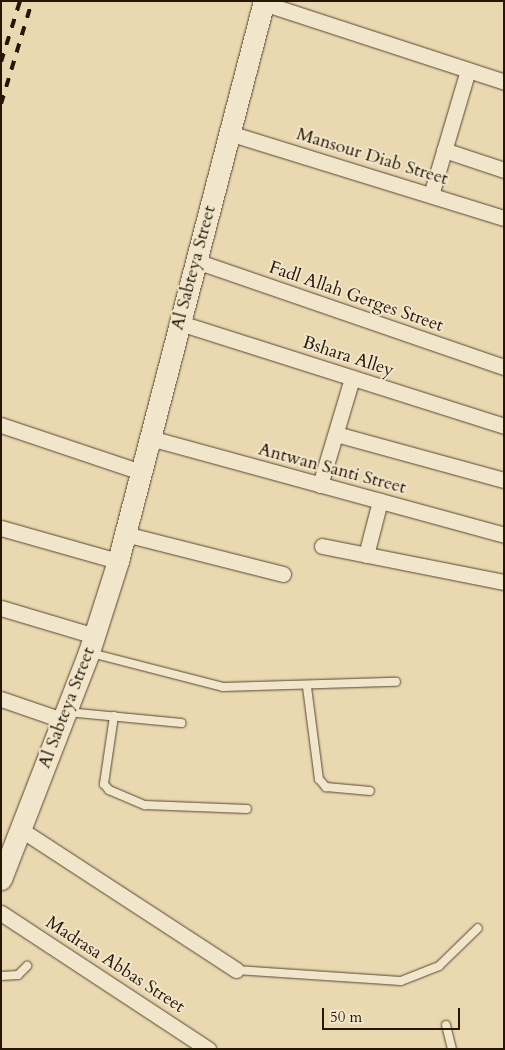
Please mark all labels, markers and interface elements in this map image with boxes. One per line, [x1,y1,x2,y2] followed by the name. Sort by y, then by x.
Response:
[294,124,450,190] street label: Mansour Diab Street
[167,203,221,333] street label: Al Sabteya Street
[266,257,446,337] street label: Fadl Allah Gerges Street
[300,332,396,382] street label: Bshara Alley
[256,439,408,499] street label: Antwan Santi Street
[34,644,100,772] street label: Al Sabteya Street
[41,912,189,1018] street label: Madrasa Abbas Street
[325,998,462,1030] scale bar
[330,1007,362,1027] text: 50 m

